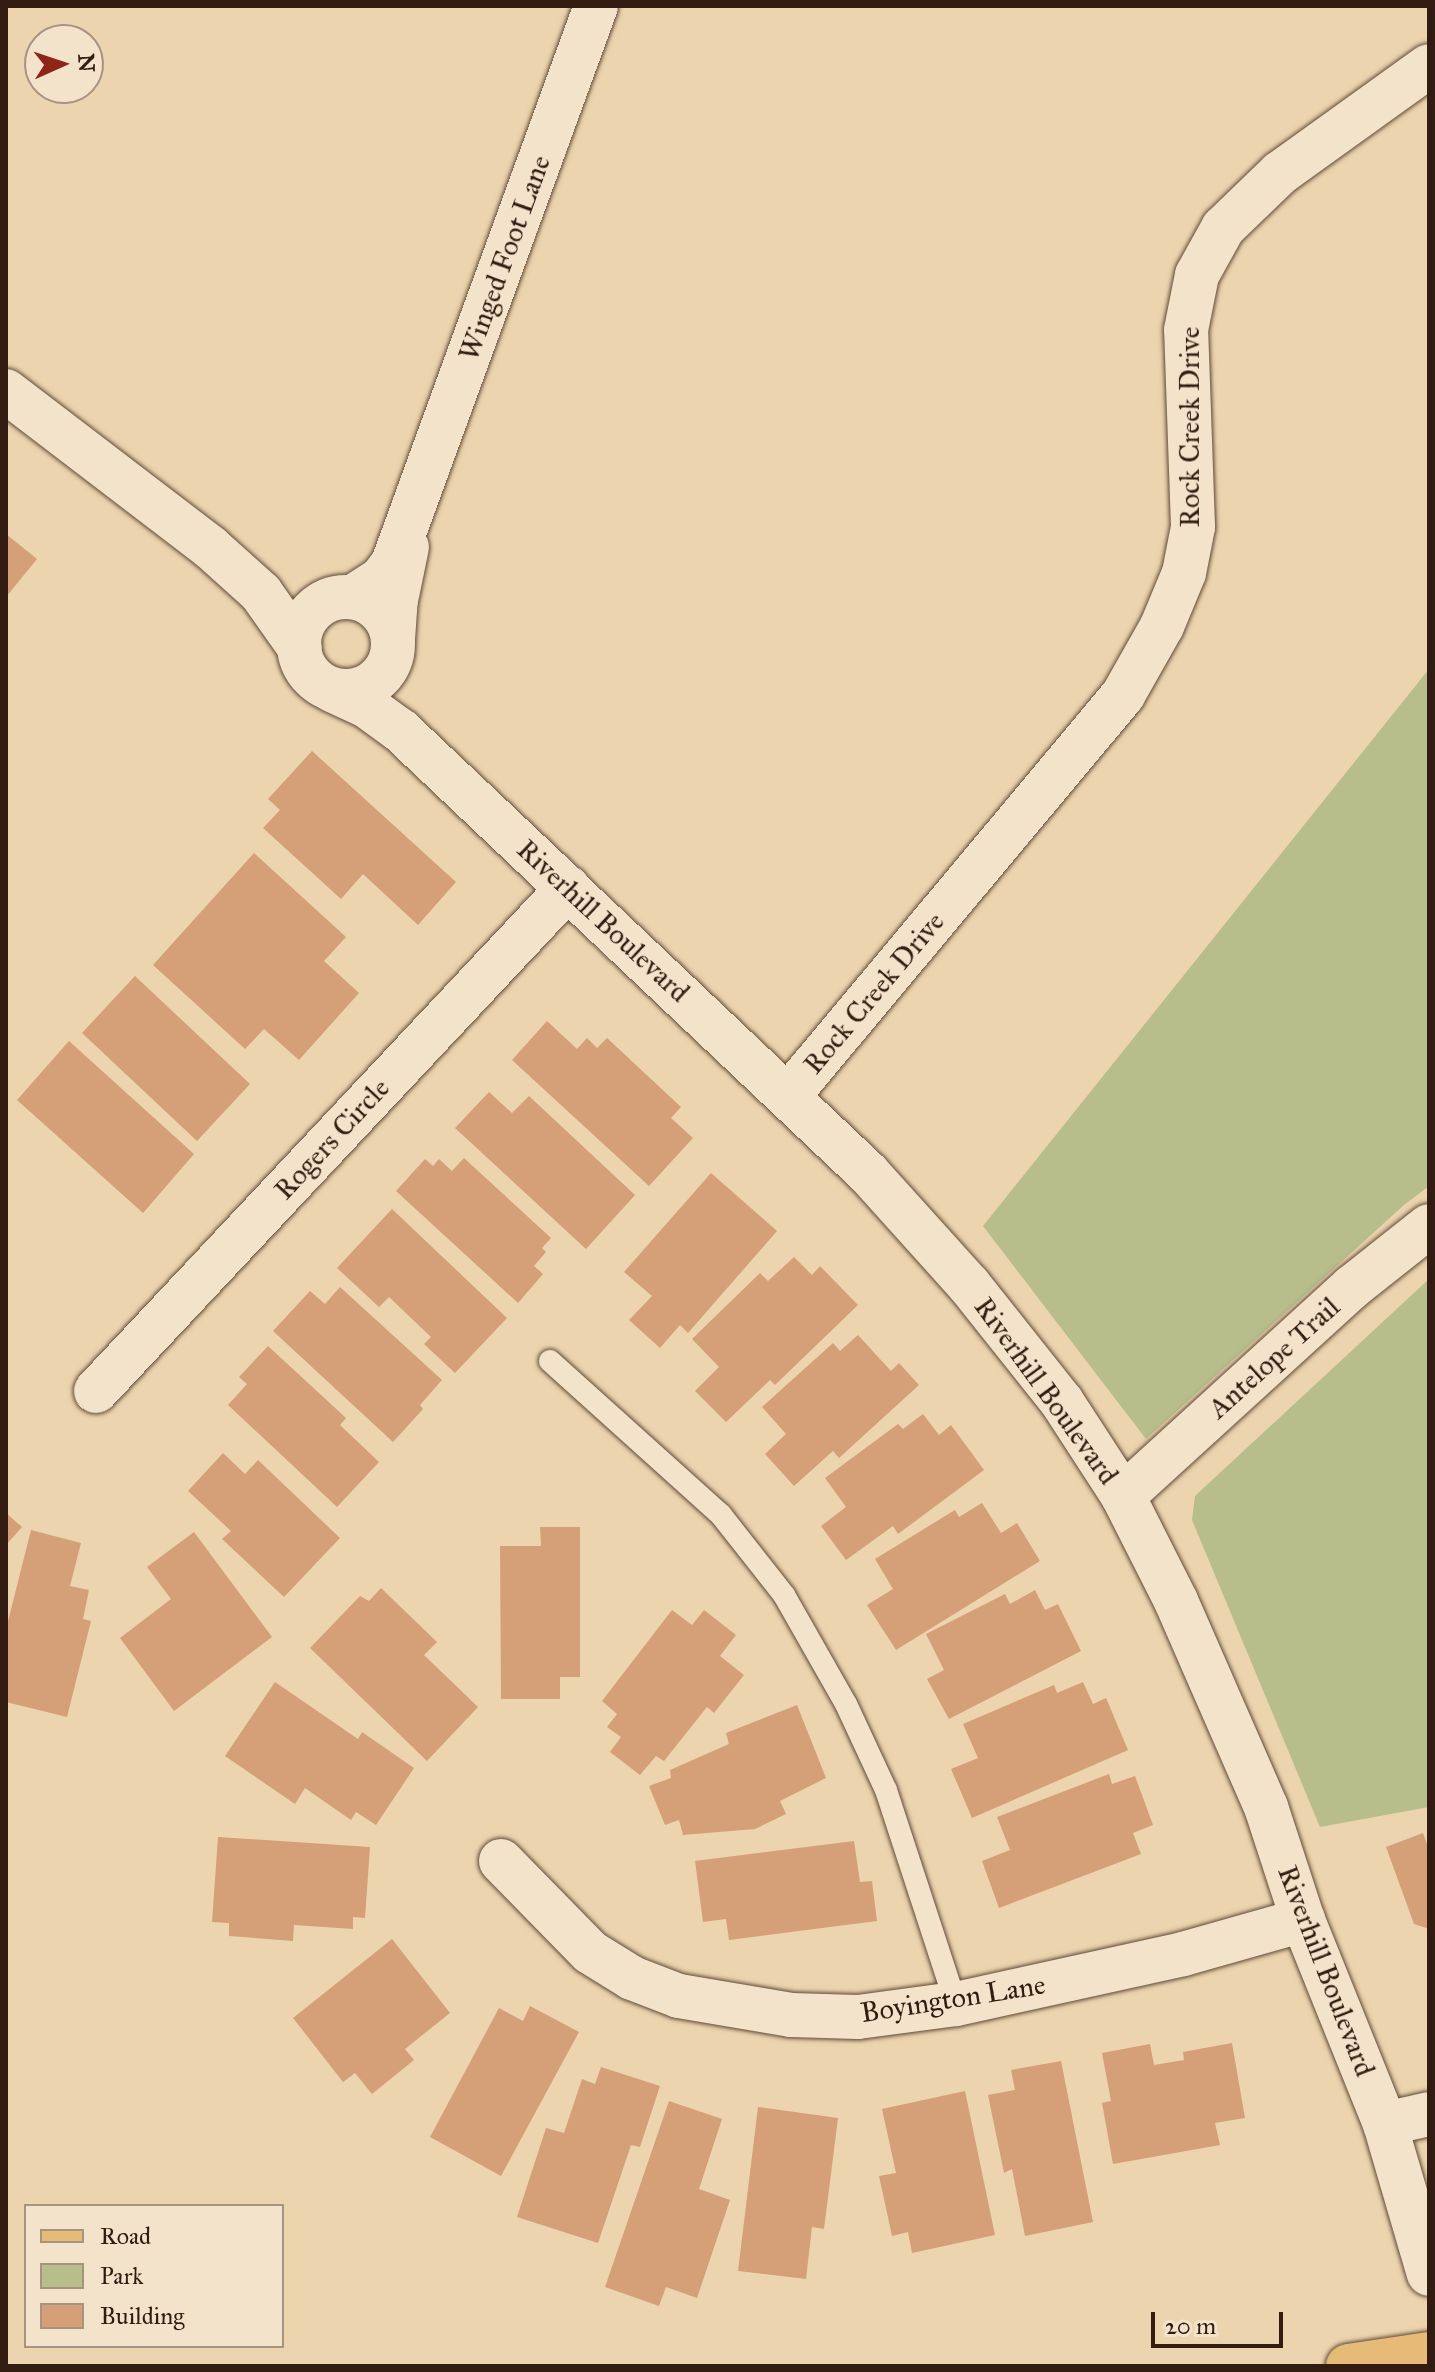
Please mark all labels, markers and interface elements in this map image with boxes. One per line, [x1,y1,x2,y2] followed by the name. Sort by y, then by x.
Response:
[24,24,104,104] north arrow
[72,53,100,73] text: N
[452,151,558,365] street label: Winged Foot Lane
[1173,326,1207,528] street label: Rock Creek Drive
[510,833,696,1009] street label: Riverhill Boulevard
[797,905,951,1081] street label: Rock Creek Drive
[267,1071,397,1207] street label: Rogers Circle
[1201,1290,1347,1426] street label: Antelope Trail
[967,1291,1125,1491] street label: Riverhill Boulevard
[1270,1861,1382,2081] street label: Riverhill Boulevard
[858,1968,1048,2030] street label: Boyington Lane
[24,2204,284,2348] legend
[100,2221,151,2251] text: Road
[100,2261,143,2291] text: Park
[1155,2296,1287,2346] scale bar
[100,2301,185,2331] text: Building
[1165,2311,1216,2341] text: 20 m

